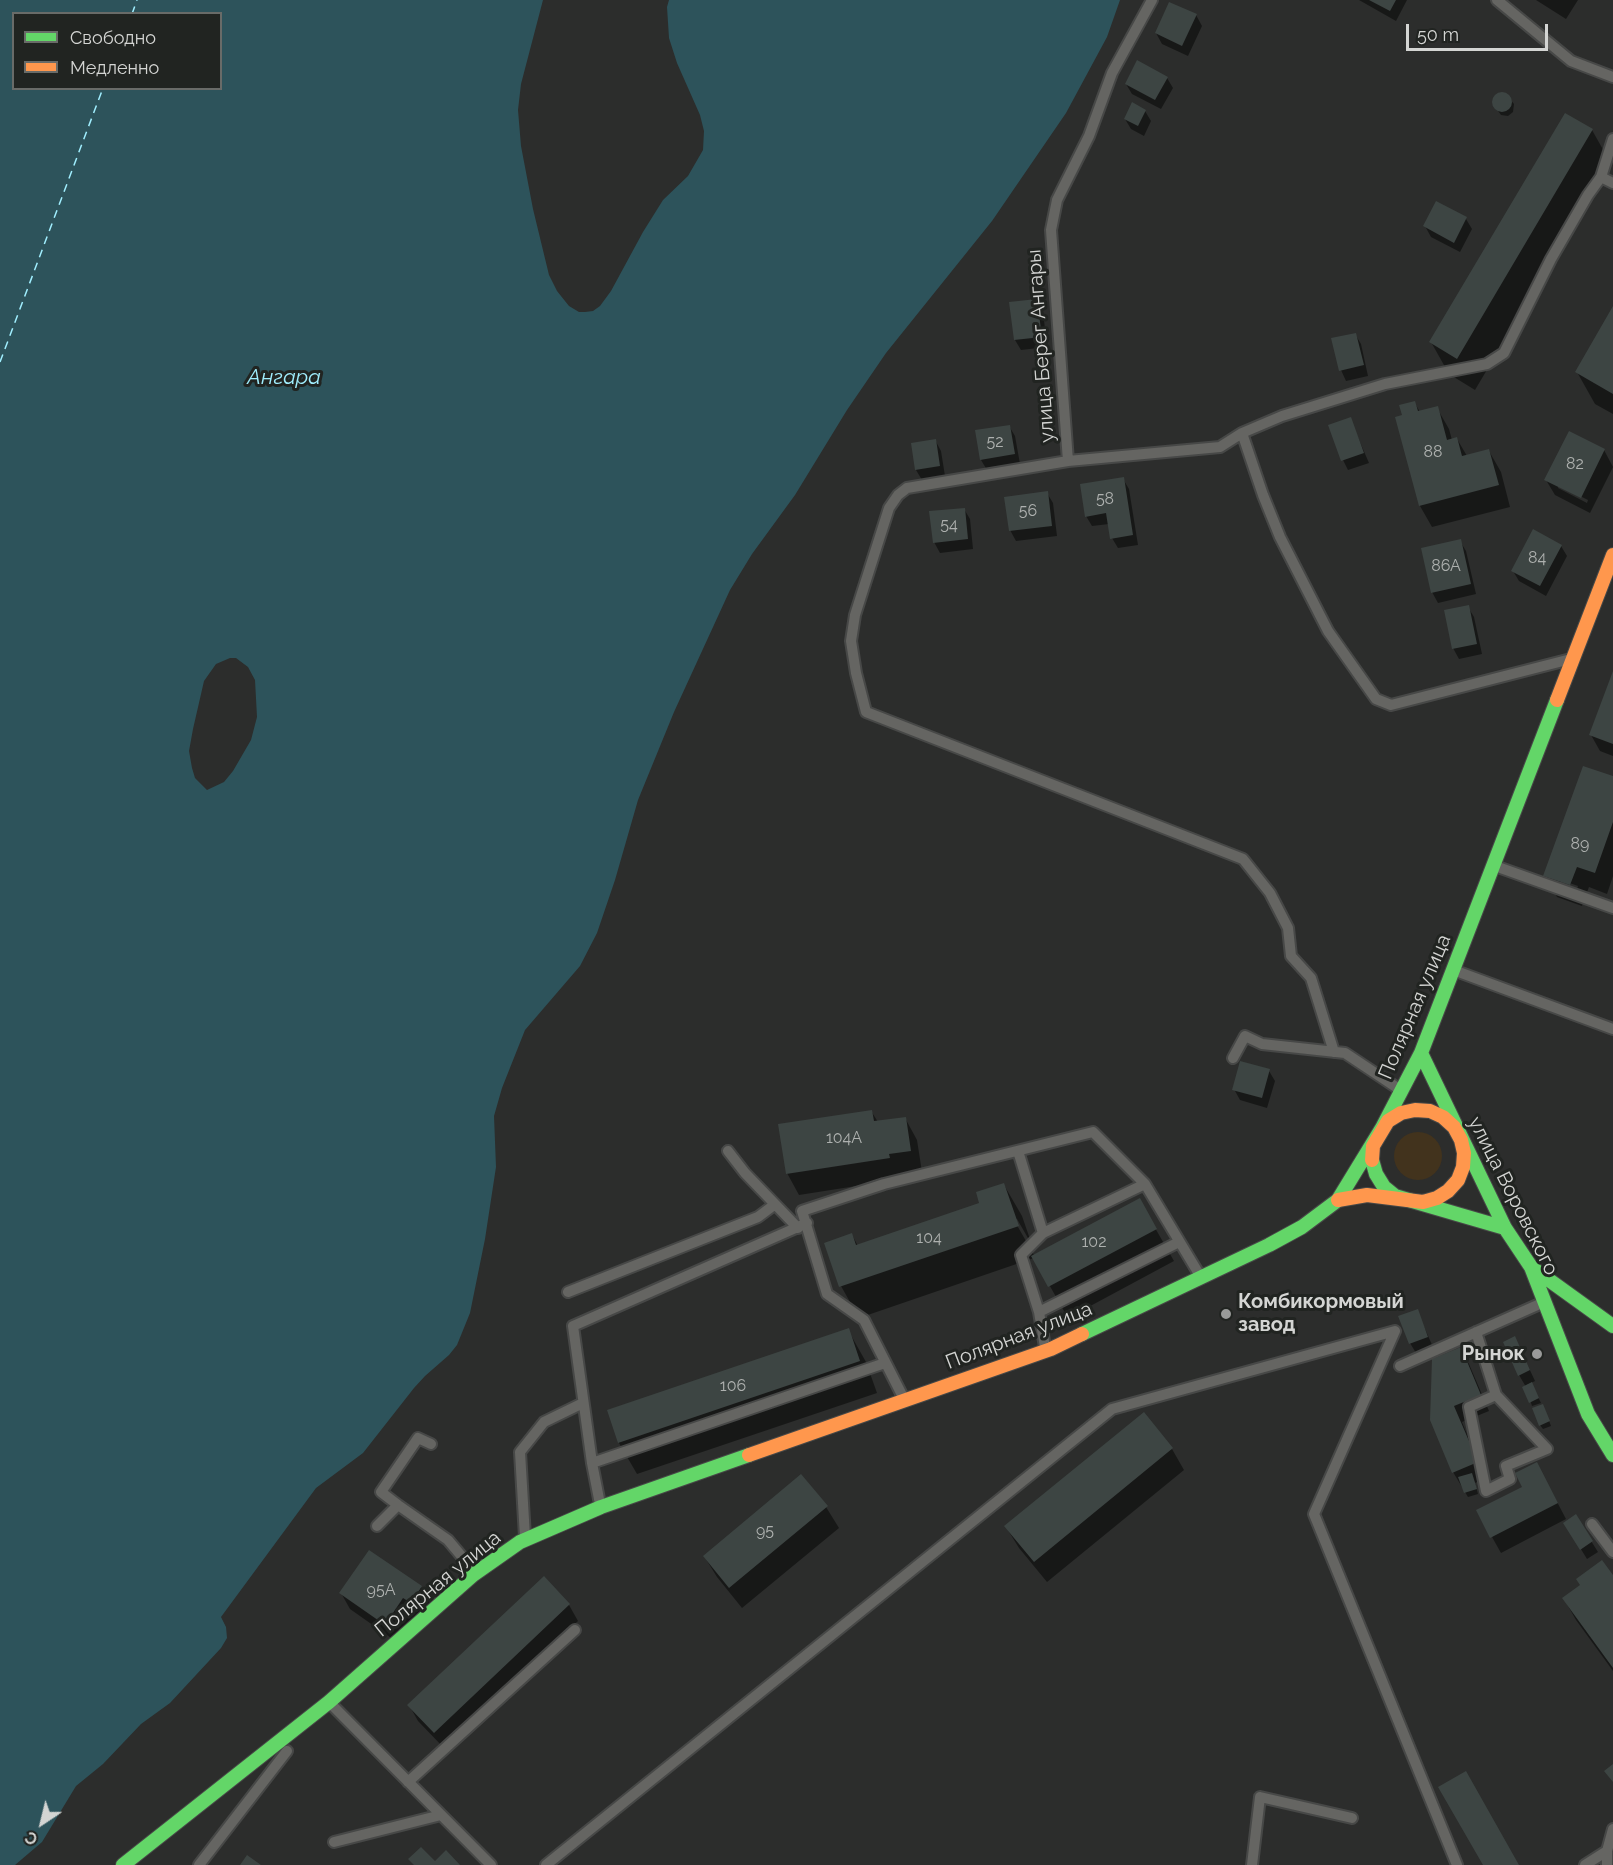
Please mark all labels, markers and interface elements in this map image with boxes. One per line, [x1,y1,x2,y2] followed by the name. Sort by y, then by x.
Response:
[12,12,222,90] legend
[1409,12,1552,50] scale bar
[1417,24,1459,45] text: 50 m
[70,27,156,48] text: Свободно
[70,57,159,78] text: Медленно
[1022,248,1060,444] street label: улица Берег Ангары
[247,365,321,391] water label: Ангара
[986,432,1004,452] house number: 52
[1424,442,1442,462] house number: 88
[1566,454,1584,474] house number: 82
[1096,489,1114,509] house number: 58
[1019,501,1037,521] house number: 56
[940,515,958,535] house number: 54
[1528,548,1546,568] house number: 84
[1431,556,1461,576] house number: 86А
[1571,834,1589,854] house number: 89
[1374,931,1456,1083] street label: Полярная улица
[1463,1113,1563,1279] street label: улица Воровского
[826,1128,862,1148] house number: 104А
[916,1228,942,1248] house number: 104
[1082,1232,1106,1252] house number: 102
[1238,1290,1404,1337] place label: Комбикормовый завод
[942,1297,1096,1375] street label: Полярная улица
[1219,1307,1233,1321] marker: Комбикормовый завод
[1462,1342,1525,1366] place label: Рынок
[1530,1347,1544,1361] marker: Рынок
[720,1376,746,1396] house number: 106
[756,1521,774,1541] house number: 95
[370,1526,506,1642] street label: Полярная улица
[367,1580,395,1600] house number: 95А
[12,1793,72,1853] north arrow
[21,1827,41,1849] text: С

